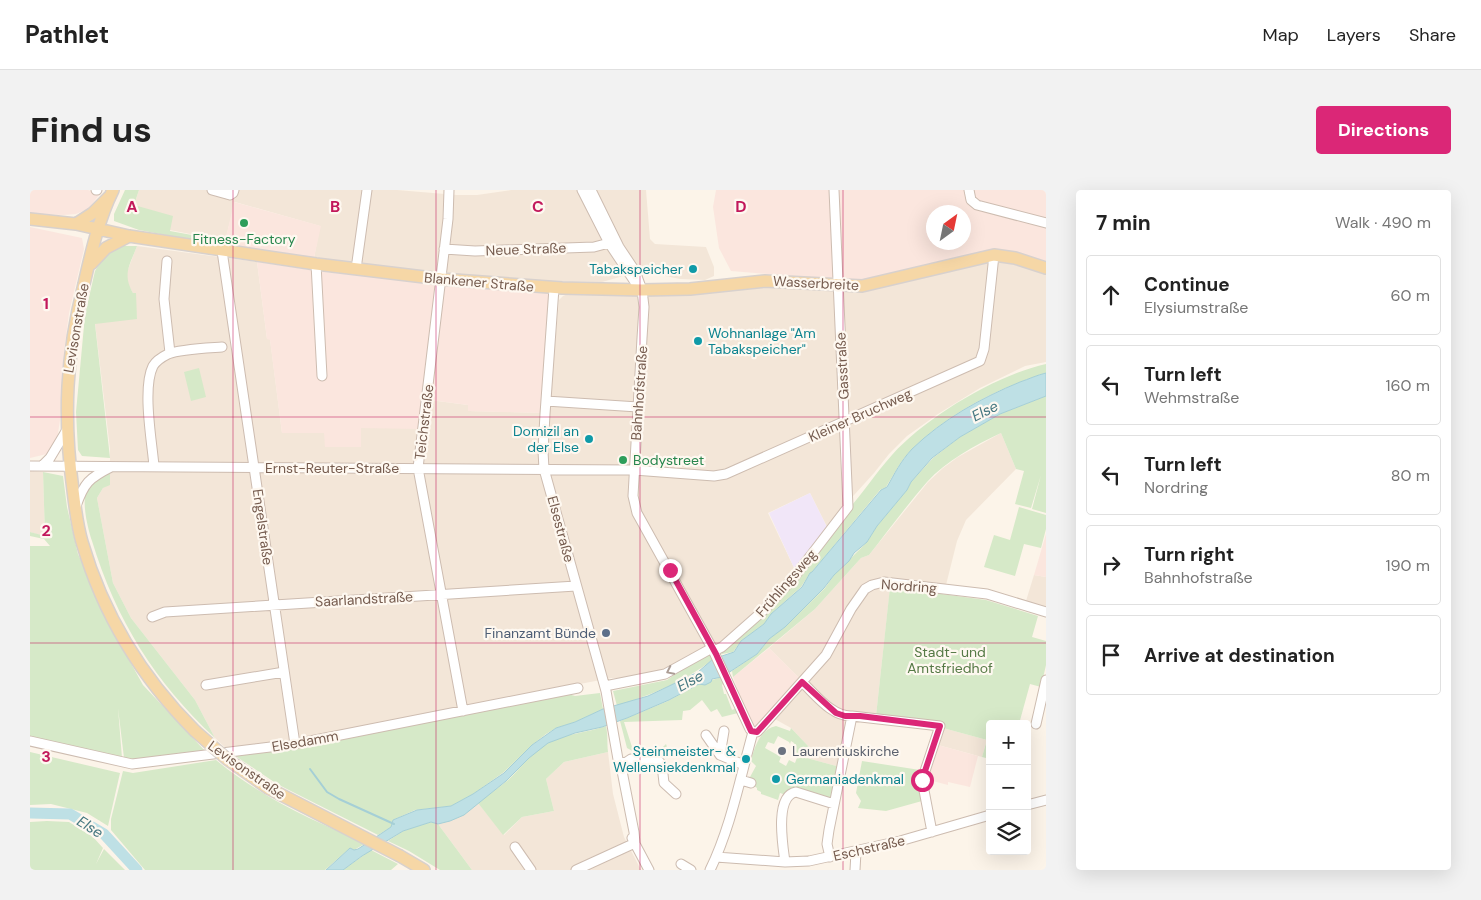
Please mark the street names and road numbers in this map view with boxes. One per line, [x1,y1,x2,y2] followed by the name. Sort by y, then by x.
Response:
[485,239,567,259] street label: Neue Straße
[423,268,535,296] street label: Blankener Straße
[773,272,859,294] street label: Wasserbreite
[59,282,93,374] street label: Levisonstraße
[831,332,853,400] street label: Gasstraße
[627,345,651,441] street label: Bahnhofstraße
[410,383,438,461] street label: Teichstraße
[805,384,915,446] street label: Kleiner Bruchweg
[265,459,399,477] street label: Ernst-Reuter-Straße
[249,488,277,566] street label: Engelstraße
[544,494,579,564] street label: Elsestraße
[752,545,820,621] street label: Frühlingsweg
[880,575,938,597] street label: Nordring
[315,587,413,611] street label: Saarlandstraße
[270,726,340,756] street label: Elsedamm
[205,737,289,803] street label: Levisonstraße
[831,831,907,865] street label: Eschstraße

